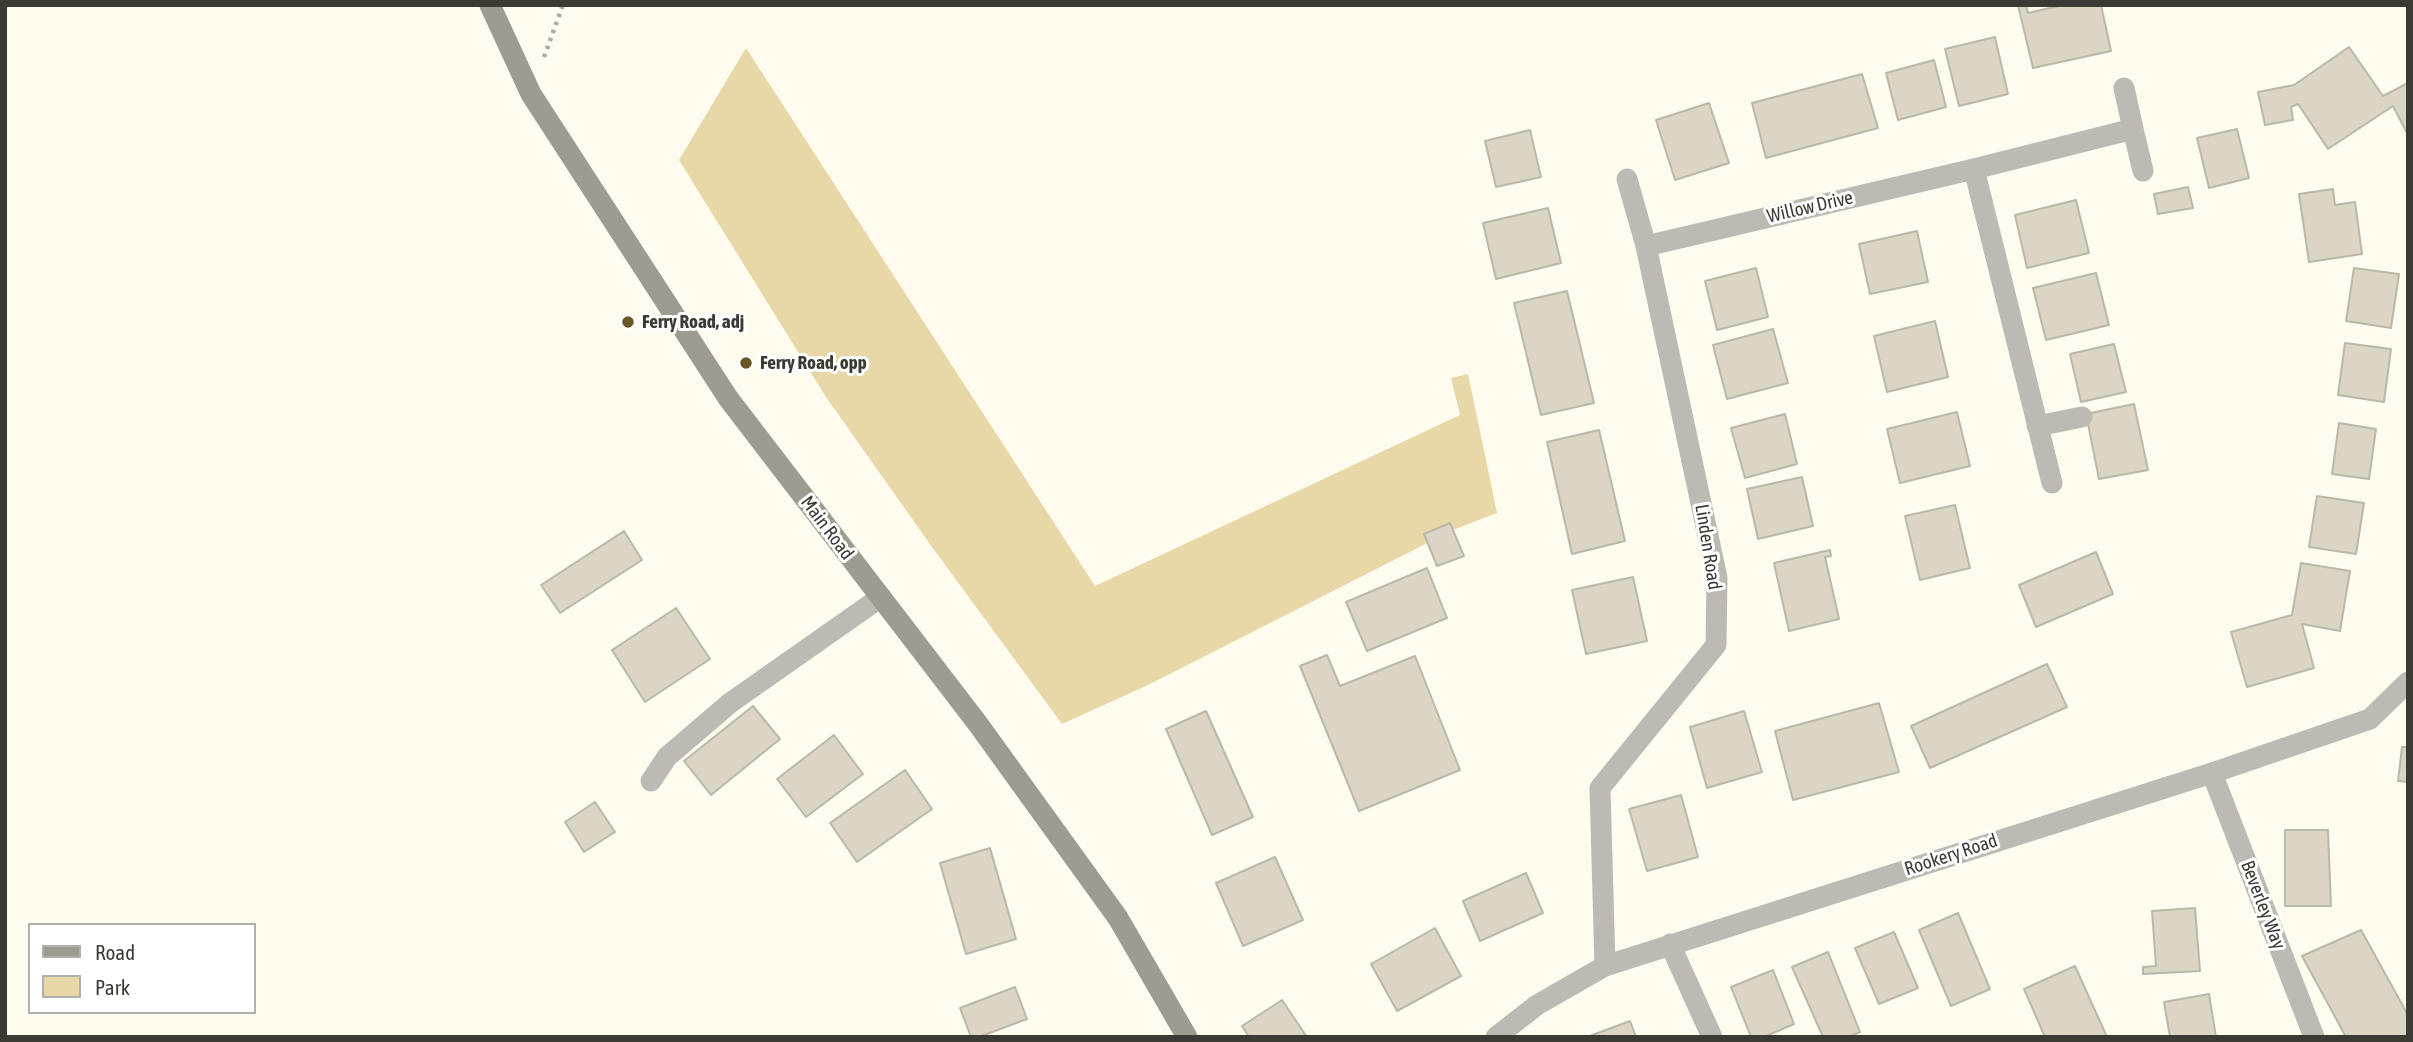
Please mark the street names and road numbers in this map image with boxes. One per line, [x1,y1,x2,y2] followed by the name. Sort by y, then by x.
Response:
[1765,186,1855,228] street label: Willow Drive
[796,492,858,564] street label: Main Road
[1690,502,1726,592] street label: Linden Road
[1902,829,2000,881] street label: Rookery Road
[2236,858,2290,952] street label: Beverley Way

